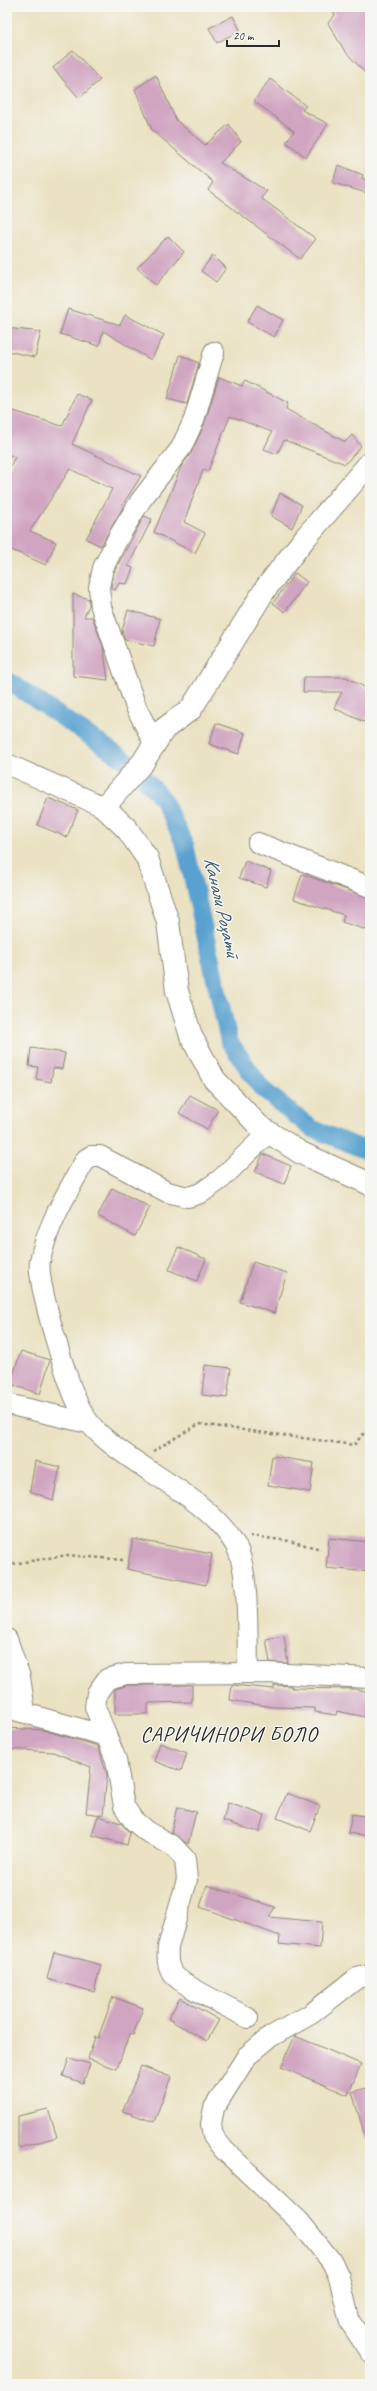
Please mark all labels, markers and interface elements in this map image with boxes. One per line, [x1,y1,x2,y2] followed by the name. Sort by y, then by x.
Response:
[227,22,279,48] scale bar
[233,28,255,44] text: 20 m
[198,855,246,963] water label: Канали Роҳатӣ
[140,1721,319,1747] district label: САРИЧИНОРИ БОЛО

